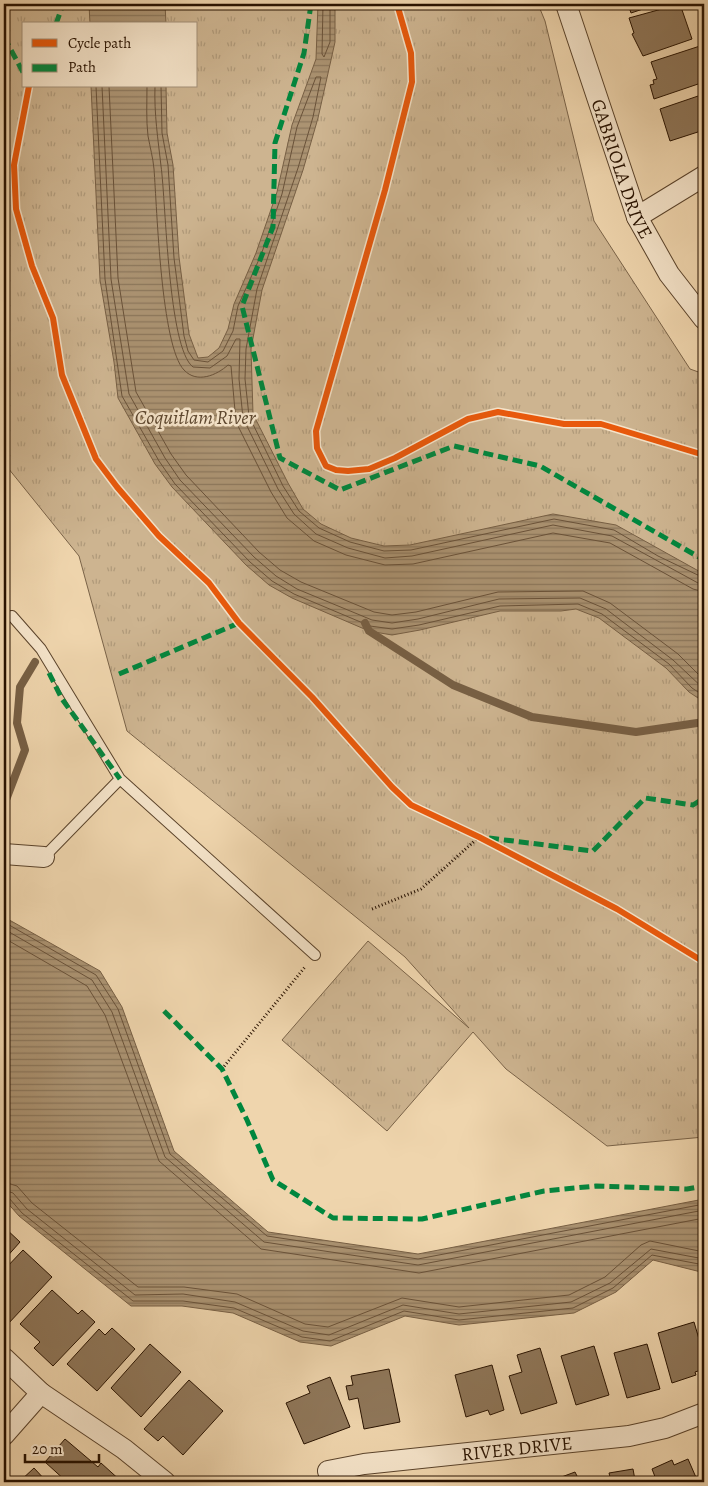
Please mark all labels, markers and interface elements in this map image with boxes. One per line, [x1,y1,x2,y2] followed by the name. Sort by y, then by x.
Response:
[22,22,198,88] legend
[68,33,131,53] text: Cycle path
[68,57,96,77] text: Path
[585,96,659,244] street label: GABRIOLA DRIVE
[135,404,256,431] water label: Coquitlam River
[460,1430,574,1468] street label: RIVER DRIVE
[25,1431,99,1463] scale bar
[32,1439,63,1459] text: 20 m

